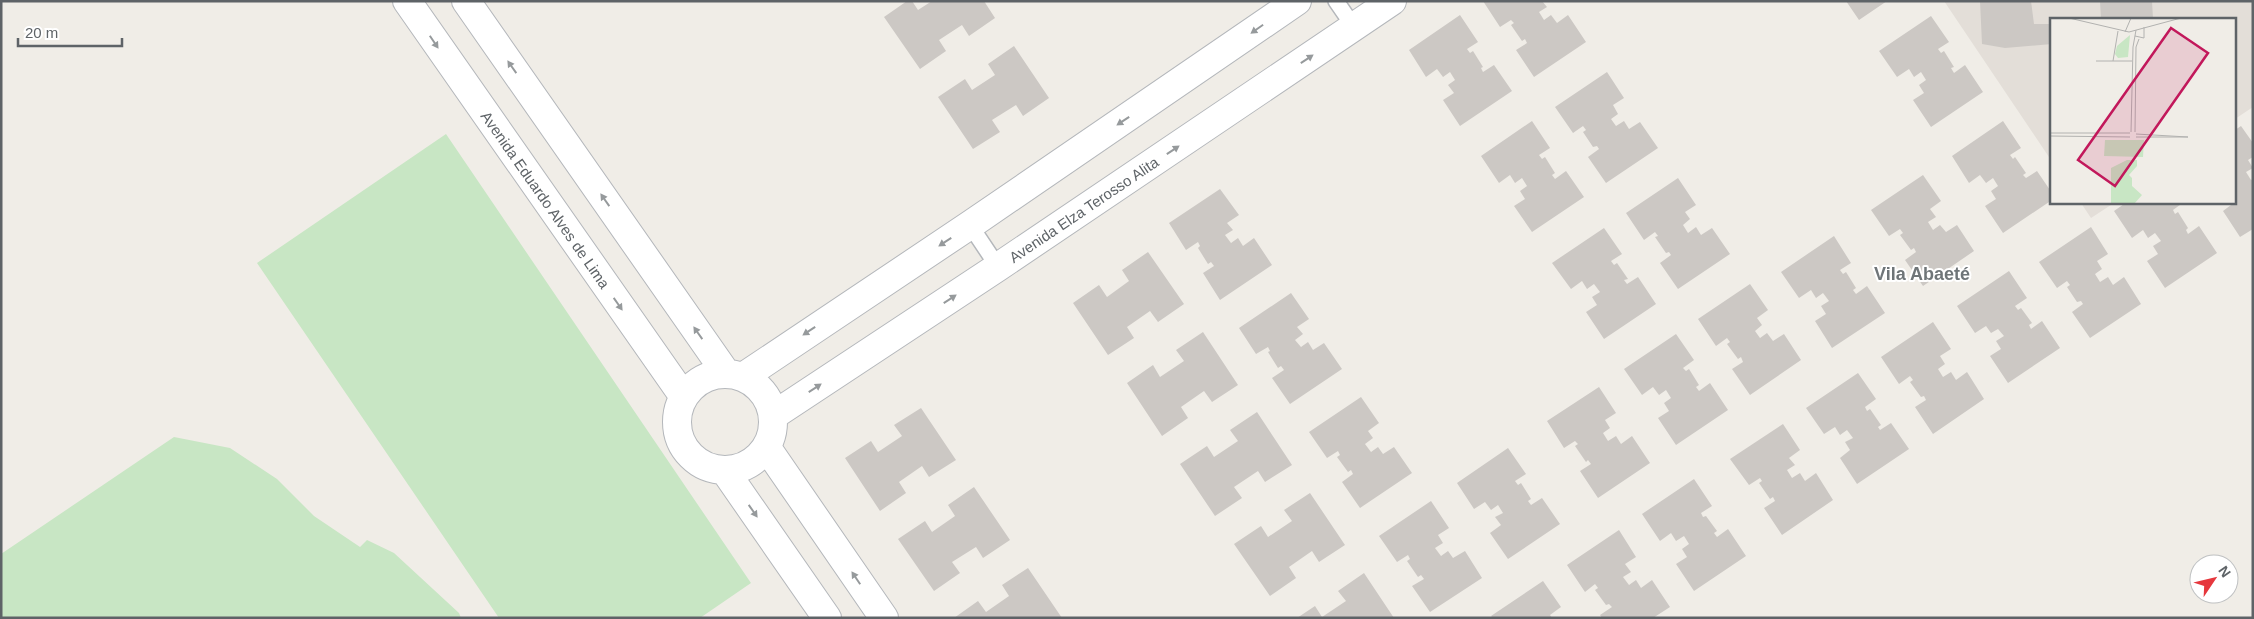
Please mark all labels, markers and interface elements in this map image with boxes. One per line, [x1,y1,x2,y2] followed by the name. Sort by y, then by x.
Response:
[18,15,121,47] scale bar
[2050,18,2236,204] inset map
[25,24,58,41] text: 20 m
[1250,24,1263,34] one-way arrow
[430,35,439,48] one-way arrow
[1300,54,1314,64] one-way arrow
[507,60,517,74] one-way arrow
[478,108,614,292] street label: Avenida Eduardo Alves de Lima
[1116,116,1129,126] one-way arrow
[1166,145,1179,155] one-way arrow
[1006,153,1162,266] street label: Avenida Elza Terosso Alita
[600,193,610,207] one-way arrow
[938,237,952,247] one-way arrow
[1874,264,1970,284] district label: Vila Abaeté
[943,294,957,303] one-way arrow
[613,297,623,311] one-way arrow
[693,327,703,340] one-way arrow
[803,327,816,336] one-way arrow
[808,383,821,393] one-way arrow
[748,504,758,518] one-way arrow
[2189,554,2239,604] north arrow
[2215,563,2234,580] text: N
[851,571,861,584] one-way arrow

